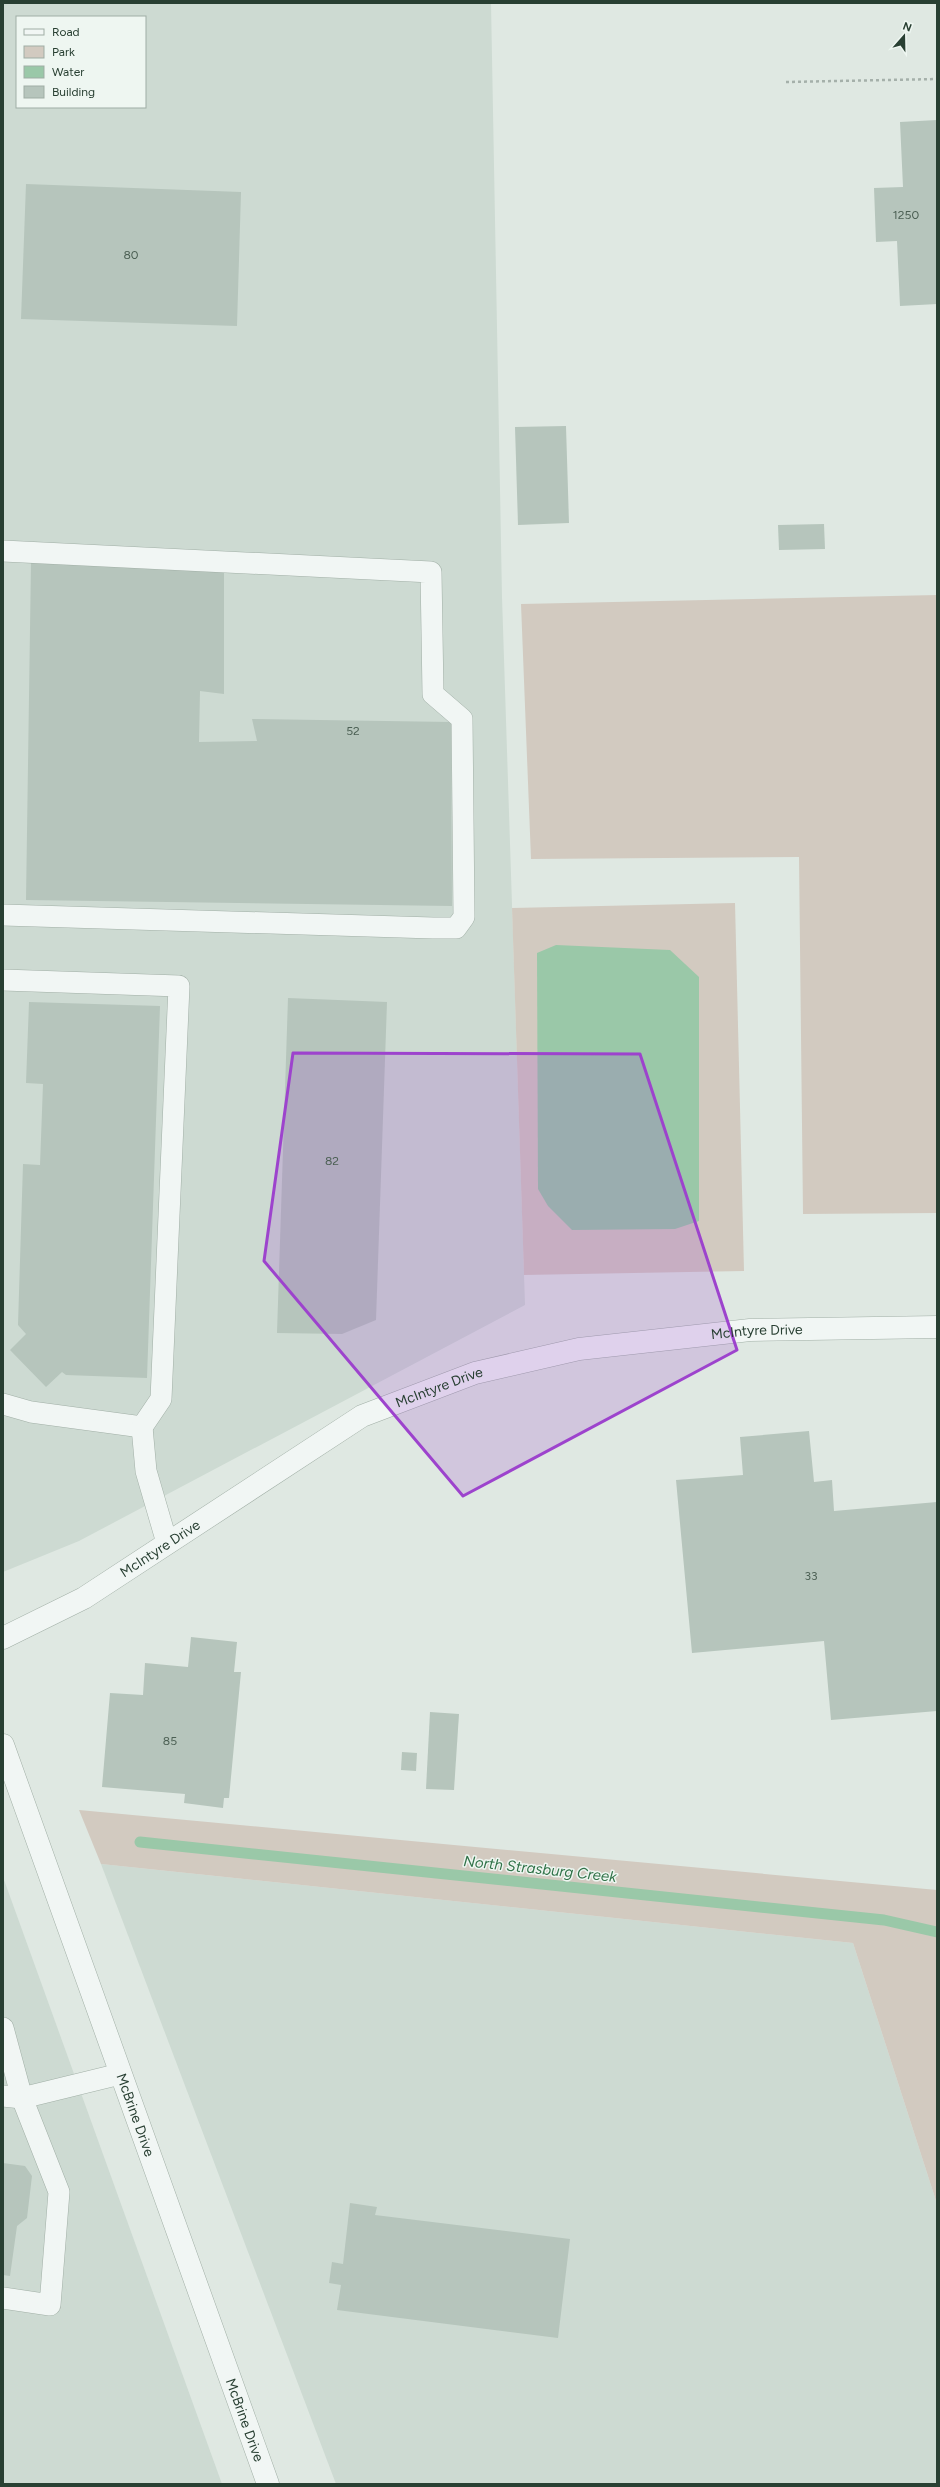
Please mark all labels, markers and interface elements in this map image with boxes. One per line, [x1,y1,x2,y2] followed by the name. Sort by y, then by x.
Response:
[16,16,146,108] legend
[884,16,924,56] north arrow
[901,20,913,35] text: N
[52,25,80,39] text: Road
[52,45,75,59] text: Park
[52,65,84,79] text: Water
[52,85,95,99] text: Building
[893,208,919,222] house number: 1250
[123,248,139,262] house number: 80
[346,724,360,738] house number: 52
[325,1154,339,1168] house number: 82
[710,1321,803,1343] street label: McIntyre Drive
[393,1363,485,1411] street label: McIntyre Drive
[117,1516,203,1581] street label: McIntyre Drive
[804,1569,818,1583] house number: 33
[163,1734,177,1748] house number: 85
[463,1852,618,1886] water label: North Strasburg Creek
[113,2071,159,2159] street label: McBrine Drive
[222,2376,268,2464] street label: McBrine Drive

